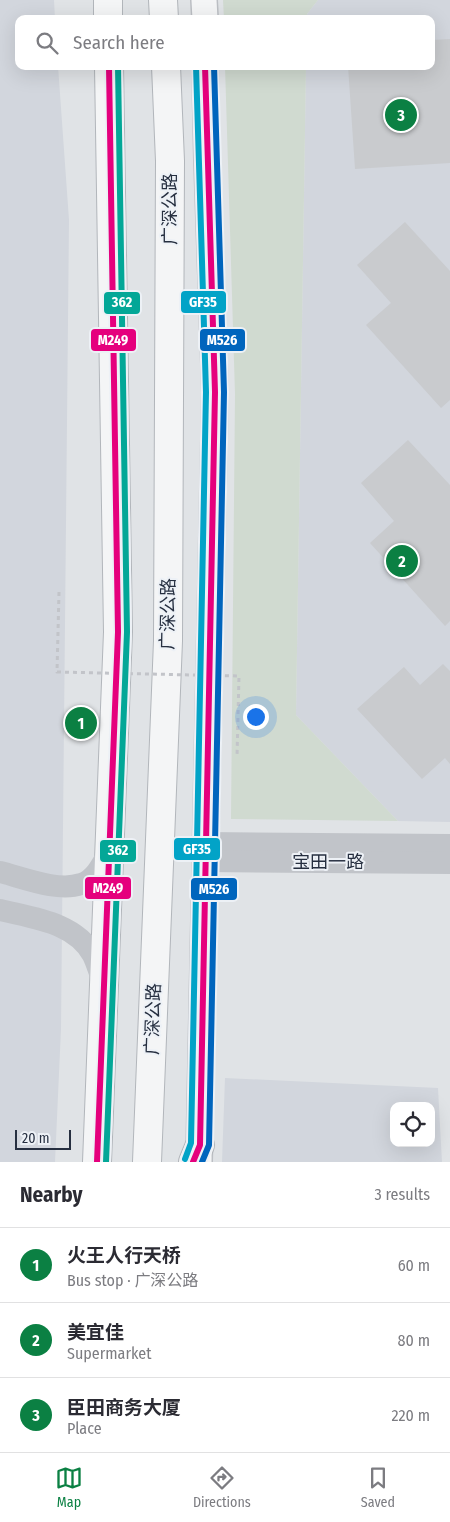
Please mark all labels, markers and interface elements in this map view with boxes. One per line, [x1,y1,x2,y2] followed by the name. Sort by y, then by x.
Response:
[15,15,435,70] search box
[33,29,61,57] icon: search
[73,31,165,54] text: Search here
[385,96,417,134] pin: 3
[159,173,181,245] street label: 广深公路
[180,290,227,314] line badge: GF35
[103,291,141,315] line badge: 362
[111,294,133,311] text: 362
[189,294,217,311] text: GF35
[90,328,137,352] line badge: M249
[199,328,246,352] line badge: M526
[98,332,128,349] text: M249
[207,332,237,349] text: M526
[386,542,418,580] pin: 2
[156,578,180,650] street label: 广深公路
[65,704,97,742] pin: 1
[243,704,269,730] your location
[173,837,221,861] line badge: GF35
[99,839,137,863] line badge: 362
[183,841,211,858] text: GF35
[107,842,129,859] text: 362
[292,851,364,873] street label: 宝田一路
[84,876,132,900] line badge: M249
[190,877,238,901] line badge: M526
[93,880,123,897] text: M249
[199,881,229,898] text: M526
[141,983,165,1055] street label: 广深公路
[390,1102,435,1147] map controls
[390,1102,435,1147] button: locate
[15,1127,71,1150] scale bar
[22,1130,50,1147] text: 20 m
[20,1182,82,1208] text: Nearby
[374,1185,430,1204] text: 3 results
[67,1244,181,1267] text: 火王人行天桥
[33,1256,39,1275] text: 1
[398,1256,430,1275] text: 60 m
[67,1271,198,1290] text: Bus stop · 广深公路
[67,1321,124,1344] text: 美宜佳
[32,1331,40,1350] text: 2
[398,1331,430,1350] text: 80 m
[67,1344,151,1363] text: Supermarket
[67,1396,181,1419] text: 臣田商务大厦
[32,1406,40,1425] text: 3
[391,1406,430,1425] text: 220 m
[67,1419,102,1438] text: Place
[55,1464,83,1511] tab: Map
[193,1464,251,1511] tab: Directions
[361,1464,395,1511] tab: Saved

